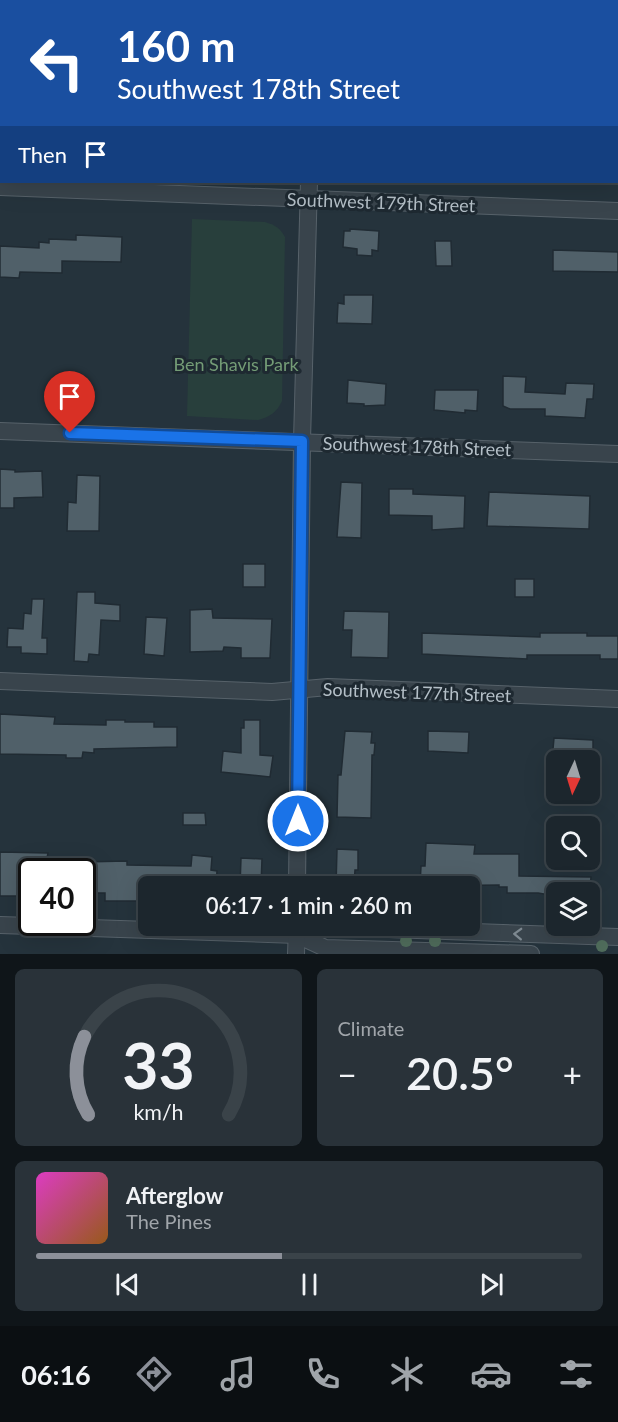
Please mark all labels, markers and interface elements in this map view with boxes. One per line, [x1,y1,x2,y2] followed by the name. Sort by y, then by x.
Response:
[117,21,235,71] text: 160 m
[18,24,96,102] icon: left
[117,72,400,105] text: Southwest 178th Street
[79,138,112,171] icon: arrive
[18,141,67,168] text: Then
[286,188,476,216] street label: Southwest 179th Street
[173,353,299,375] park label: Ben Shavis Park
[44,371,95,433] pin
[53,380,86,413] icon: arrive
[322,432,512,460] street label: Southwest 178th Street
[322,678,512,706] street label: Southwest 177th Street
[546,750,600,804] north arrow
[546,750,600,936] map controls
[266,789,330,853] position arrow
[546,816,600,870] button: search
[18,858,96,936] speed limit sign: 40
[546,882,600,936] button: layers
[206,892,412,919] text: 06:17 · 1 min · 260 m
[513,928,522,940] one-way arrow
[338,1016,404,1040] text: Climate
[122,1027,194,1102] text: 33
[406,1046,514,1100] text: 20.5°
[338,1054,357,1094] text: −
[563,1054,582,1094] text: +
[133,1099,183,1125] text: km/h
[126,1182,223,1209] text: Afterglow
[126,1209,212,1233] text: The Pines
[111,1268,144,1301] icon: previous
[293,1268,326,1301] icon: pause
[475,1268,508,1301] icon: next
[133,1353,175,1395] icon: directions
[217,1353,259,1395] icon: music
[302,1353,344,1395] icon: phone
[386,1353,428,1395] icon: climate
[470,1353,512,1395] icon: car
[555,1353,597,1395] icon: filters
[21,1358,91,1391] text: 06:16

